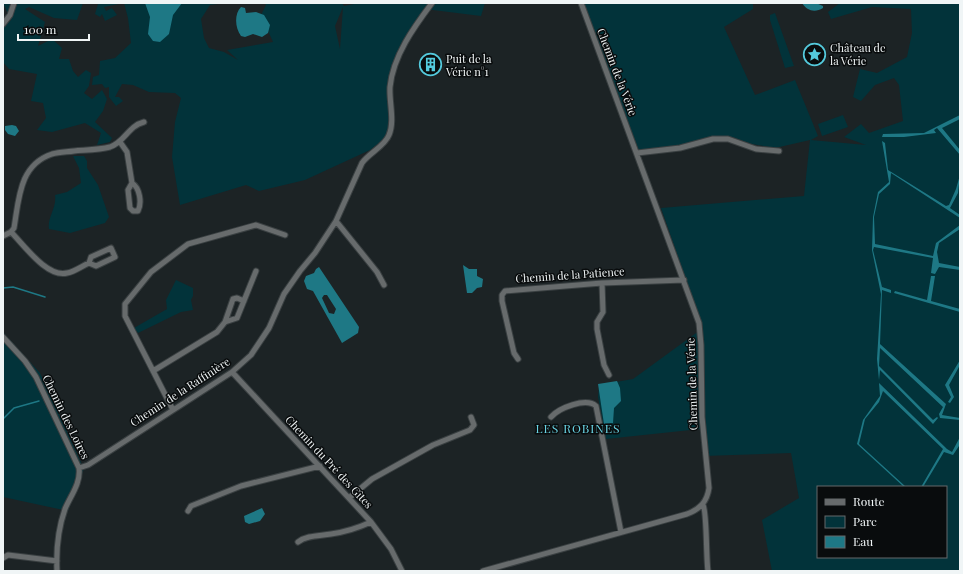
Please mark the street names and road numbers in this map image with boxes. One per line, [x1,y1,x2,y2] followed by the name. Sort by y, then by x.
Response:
[594,26,641,118] street label: Chemin de la Vérie
[515,263,626,286] street label: Chemin de la Patience
[682,337,701,431] street label: Chemin de la Vérie
[127,353,233,429] street label: Chemin de la Raffinière
[39,372,93,462] street label: Chemin des Loires
[282,412,376,511] street label: Chemin du Pré des Gîtes

